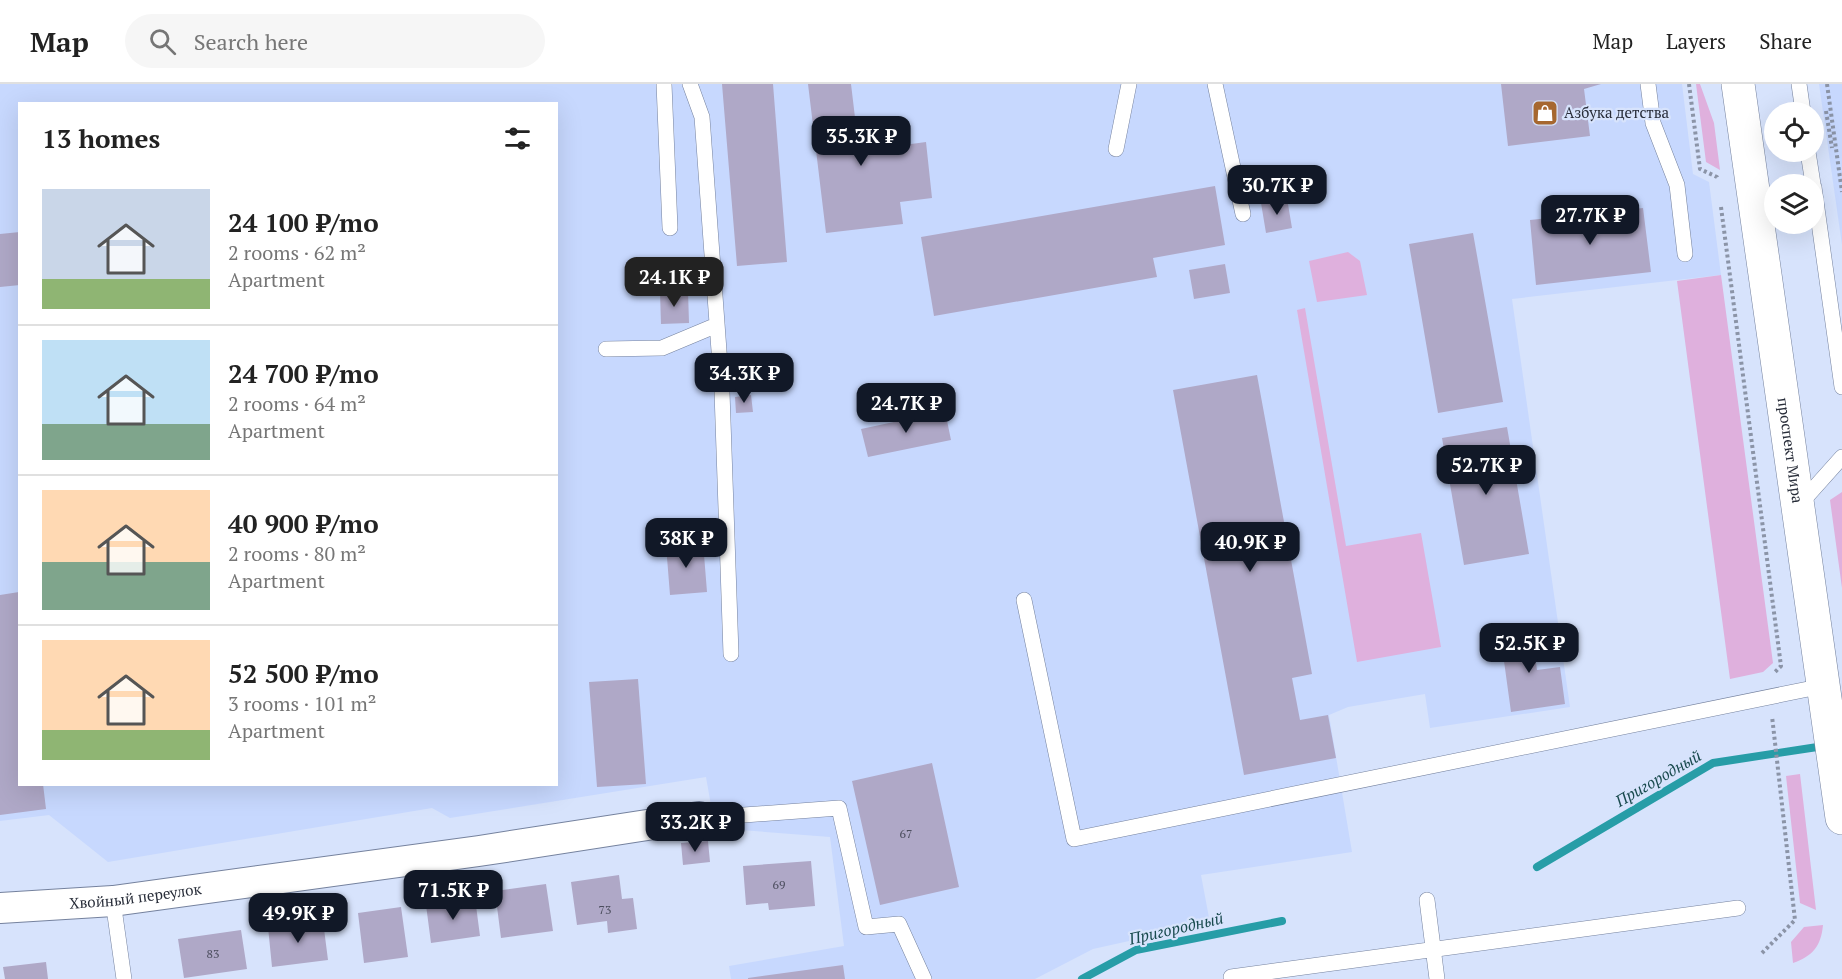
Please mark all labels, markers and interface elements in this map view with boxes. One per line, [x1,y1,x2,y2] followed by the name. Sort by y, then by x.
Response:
[125,14,545,68] search box
[30,23,89,60] text: Map
[146,25,179,58] icon: search
[194,27,308,56] text: Search here
[1592,27,1633,55] text: Map
[1666,27,1726,55] text: Layers
[1759,27,1812,55] text: Share
[1530,98,1560,128] shop icon: Азбука детства
[1564,102,1670,122] place label: Азбука детства
[1764,102,1824,234] map controls
[1764,102,1824,162] button: locate
[806,116,916,167] pin: 35.3K ₽
[42,121,160,155] text: 13 homes
[501,122,534,155] icon: filters
[826,122,896,149] text: 35.3K ₽
[1222,165,1332,216] pin: 30.7K ₽
[1242,171,1312,198] text: 30.7K ₽
[1764,174,1824,234] button: layers
[1535,195,1645,246] pin: 27.7K ₽
[1555,201,1625,228] text: 27.7K ₽
[228,205,379,239] text: 24 100 ₽/mo
[90,213,162,285] icon: home
[228,239,366,266] text: 2 rooms · 62 m²
[619,257,729,308] pin: 24.1K ₽
[639,263,709,290] text: 24.1K ₽
[228,266,325,293] text: Apartment
[689,353,799,404] pin: 34.3K ₽
[228,356,379,390] text: 24 700 ₽/mo
[709,359,779,386] text: 34.3K ₽
[90,364,162,436] icon: home
[851,383,961,434] pin: 24.7K ₽
[871,389,941,416] text: 24.7K ₽
[228,390,366,417] text: 2 rooms · 64 m²
[1774,396,1808,505] street label: проспект Мира
[228,417,325,444] text: Apartment
[1431,445,1541,496] pin: 52.7K ₽
[1451,451,1521,478] text: 52.7K ₽
[228,506,379,540] text: 40 900 ₽/mo
[90,514,162,586] icon: home
[644,518,728,569] pin: 38K ₽
[1195,522,1305,573] pin: 40.9K ₽
[659,524,713,551] text: 38K ₽
[1215,528,1285,555] text: 40.9K ₽
[228,540,366,567] text: 2 rooms · 80 m²
[228,567,325,594] text: Apartment
[1474,623,1584,674] pin: 52.5K ₽
[1494,629,1564,656] text: 52.5K ₽
[228,656,379,690] text: 52 500 ₽/mo
[90,664,162,736] icon: home
[228,690,376,717] text: 3 rooms · 101 m²
[228,717,325,744] text: Apartment
[1610,744,1705,812] water label: Пригородный
[640,802,750,853] pin: 33.2K ₽
[660,808,730,835] text: 33.2K ₽
[900,826,912,841] house number: 67
[398,870,508,921] pin: 71.5K ₽
[418,876,488,903] text: 71.5K ₽
[773,877,785,892] house number: 69
[69,878,204,913] street label: Хвойный переулок
[243,893,353,944] pin: 49.9K ₽
[263,899,333,926] text: 49.9K ₽
[599,902,611,917] house number: 73
[1126,906,1226,950] water label: Пригородный
[207,946,219,961] house number: 83

